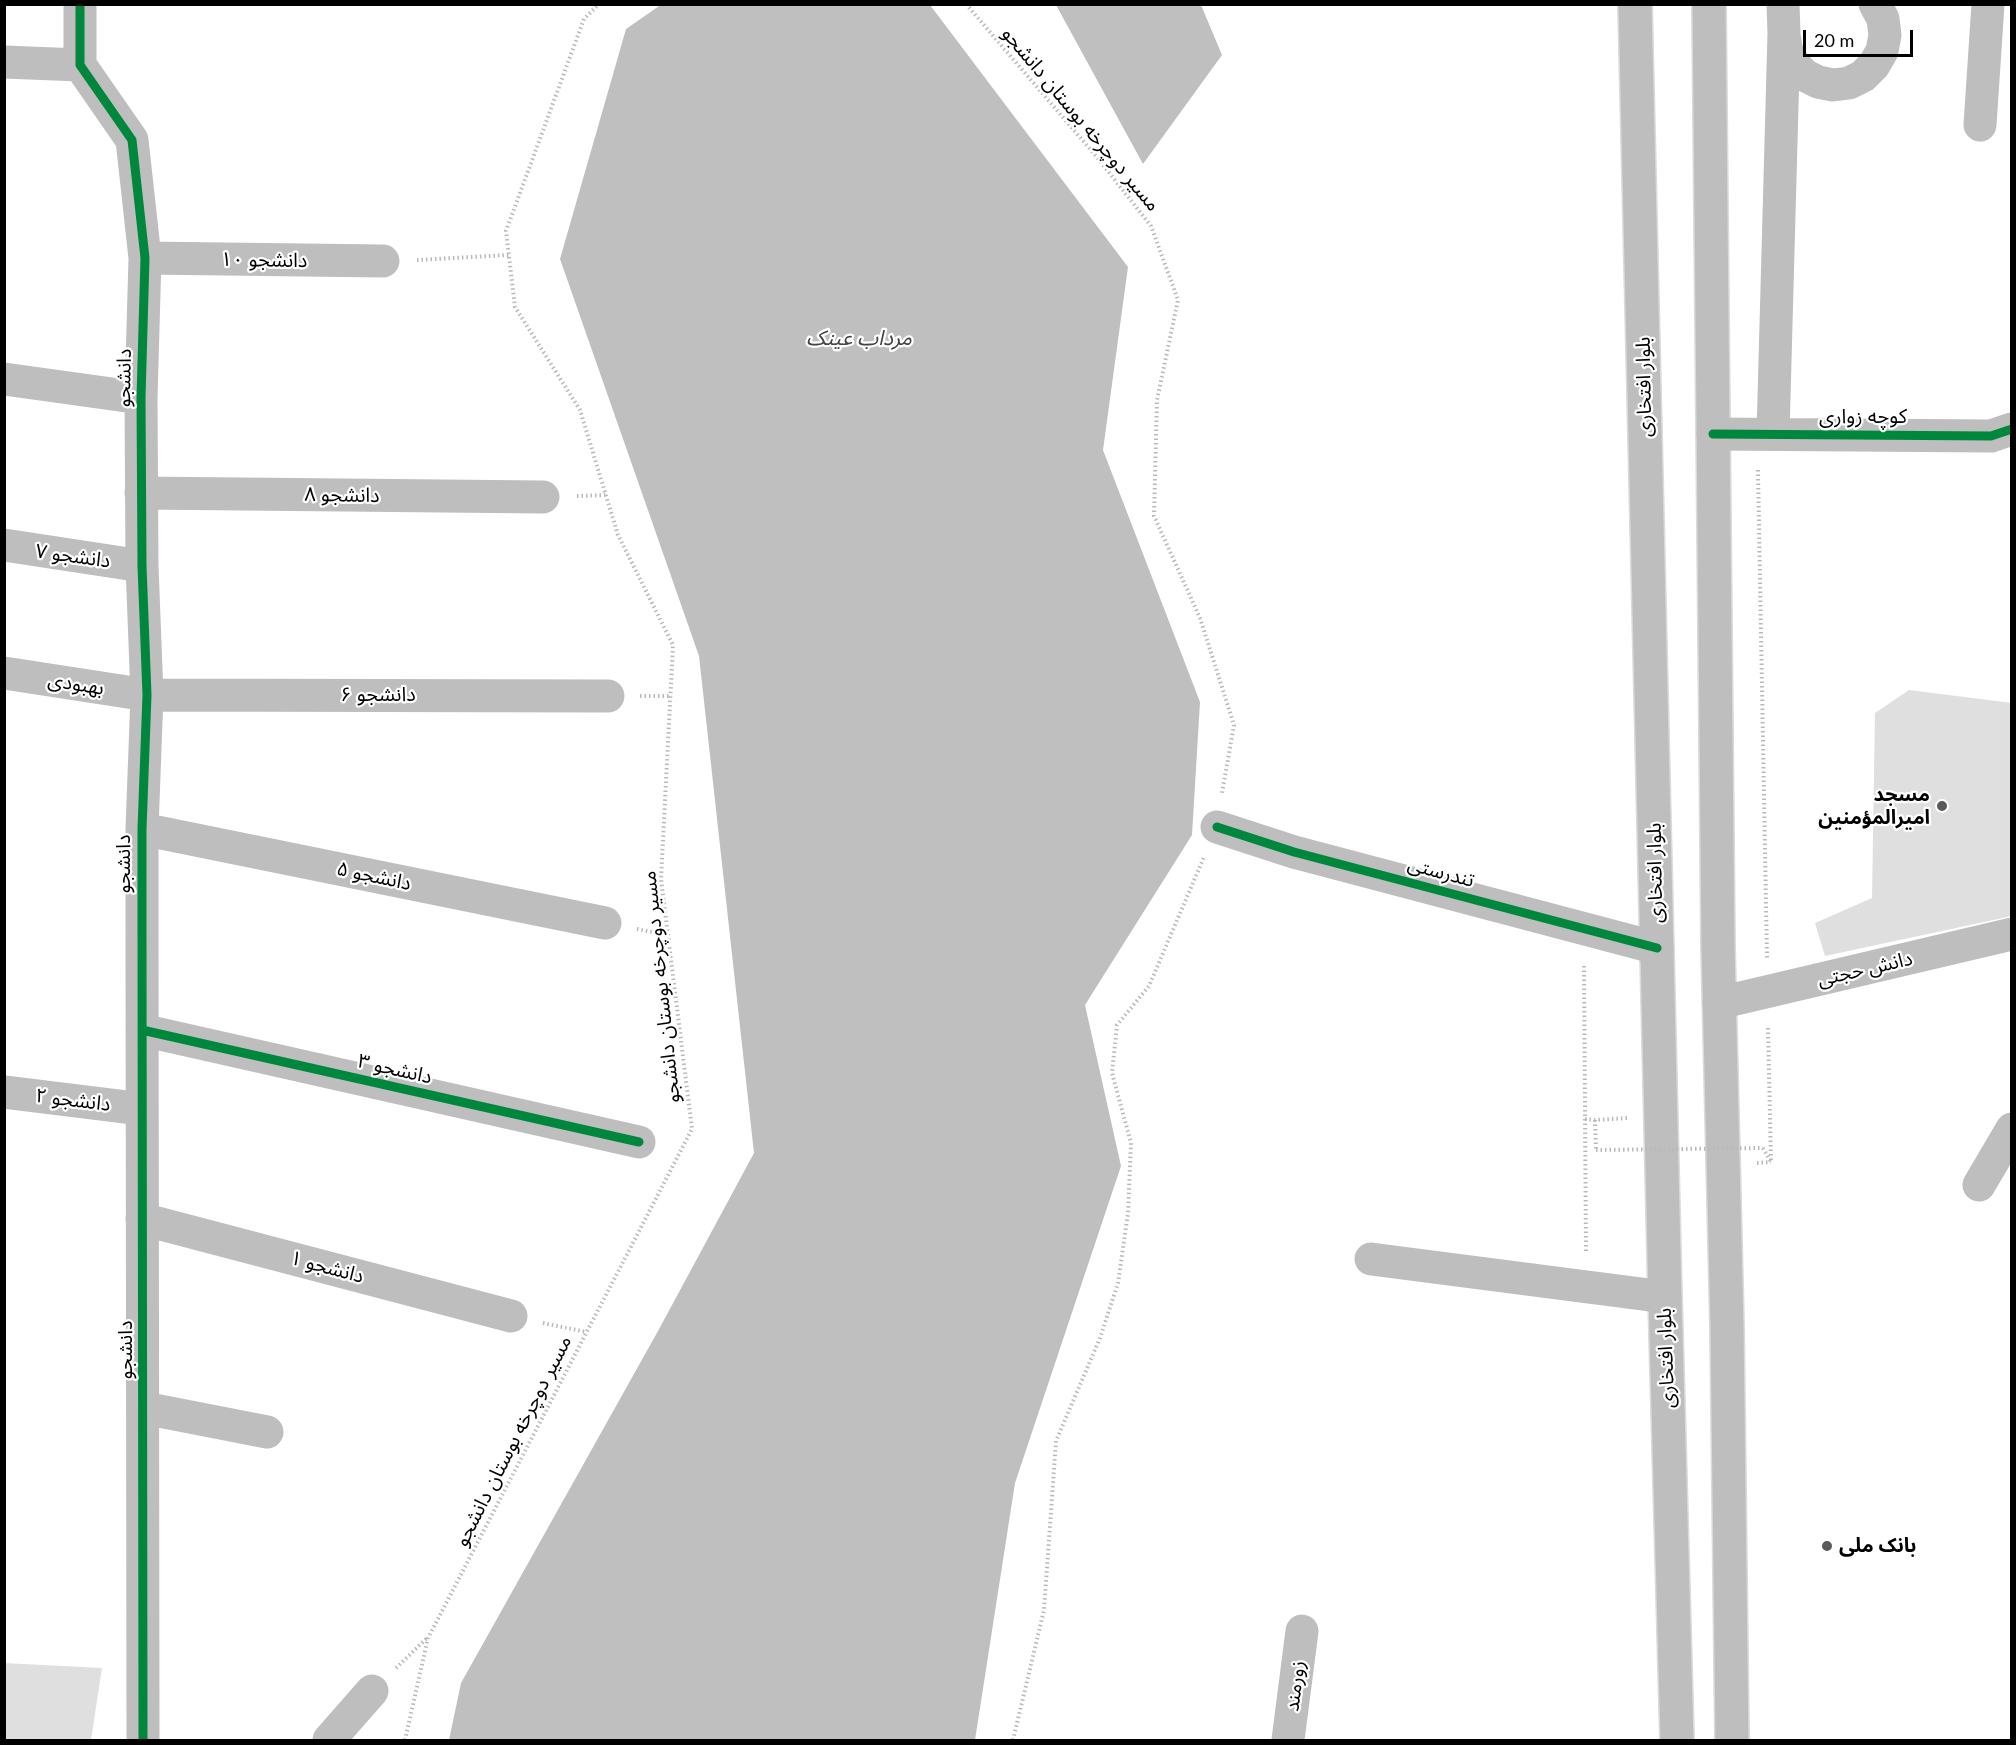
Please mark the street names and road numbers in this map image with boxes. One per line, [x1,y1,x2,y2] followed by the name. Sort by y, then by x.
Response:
[997,22,1165,216] street label: مسیر دوچرخه بوستان دانشجو
[220,247,308,273] street label: دانشجو ۱۰
[1631,337,1657,437] street label: بلوار افتخاری
[111,348,137,408] street label: دانشجو
[1819,405,1907,429] street label: کوچه زواری
[304,482,380,508] street label: دانشجو ۸
[34,539,112,573] street label: دانشجو ۷
[46,668,106,700] street label: بهبودی
[340,683,416,707] street label: دانشجو ۶
[1642,823,1668,923] street label: بلوار افتخاری
[112,835,136,893] street label: دانشجو
[1405,852,1477,892] street label: تندرستی
[335,856,413,896] street label: دانشجو ۵
[637,870,685,1104] street label: مسیر دوچرخه بوستان دانشجو
[1815,946,1915,992] street label: دانش حجتی
[356,1049,434,1089] street label: دانشجو ۳
[34,1083,112,1117] street label: دانشجو ۲
[287,1246,367,1288] street label: دانشجو ۱
[1652,1307,1680,1409] street label: بلوار افتخاری
[114,1321,138,1379] street label: دانشجو
[449,1332,577,1550] street label: مسیر دوچرخه بوستان دانشجو
[1280,1659,1310,1713] street label: زورمند

